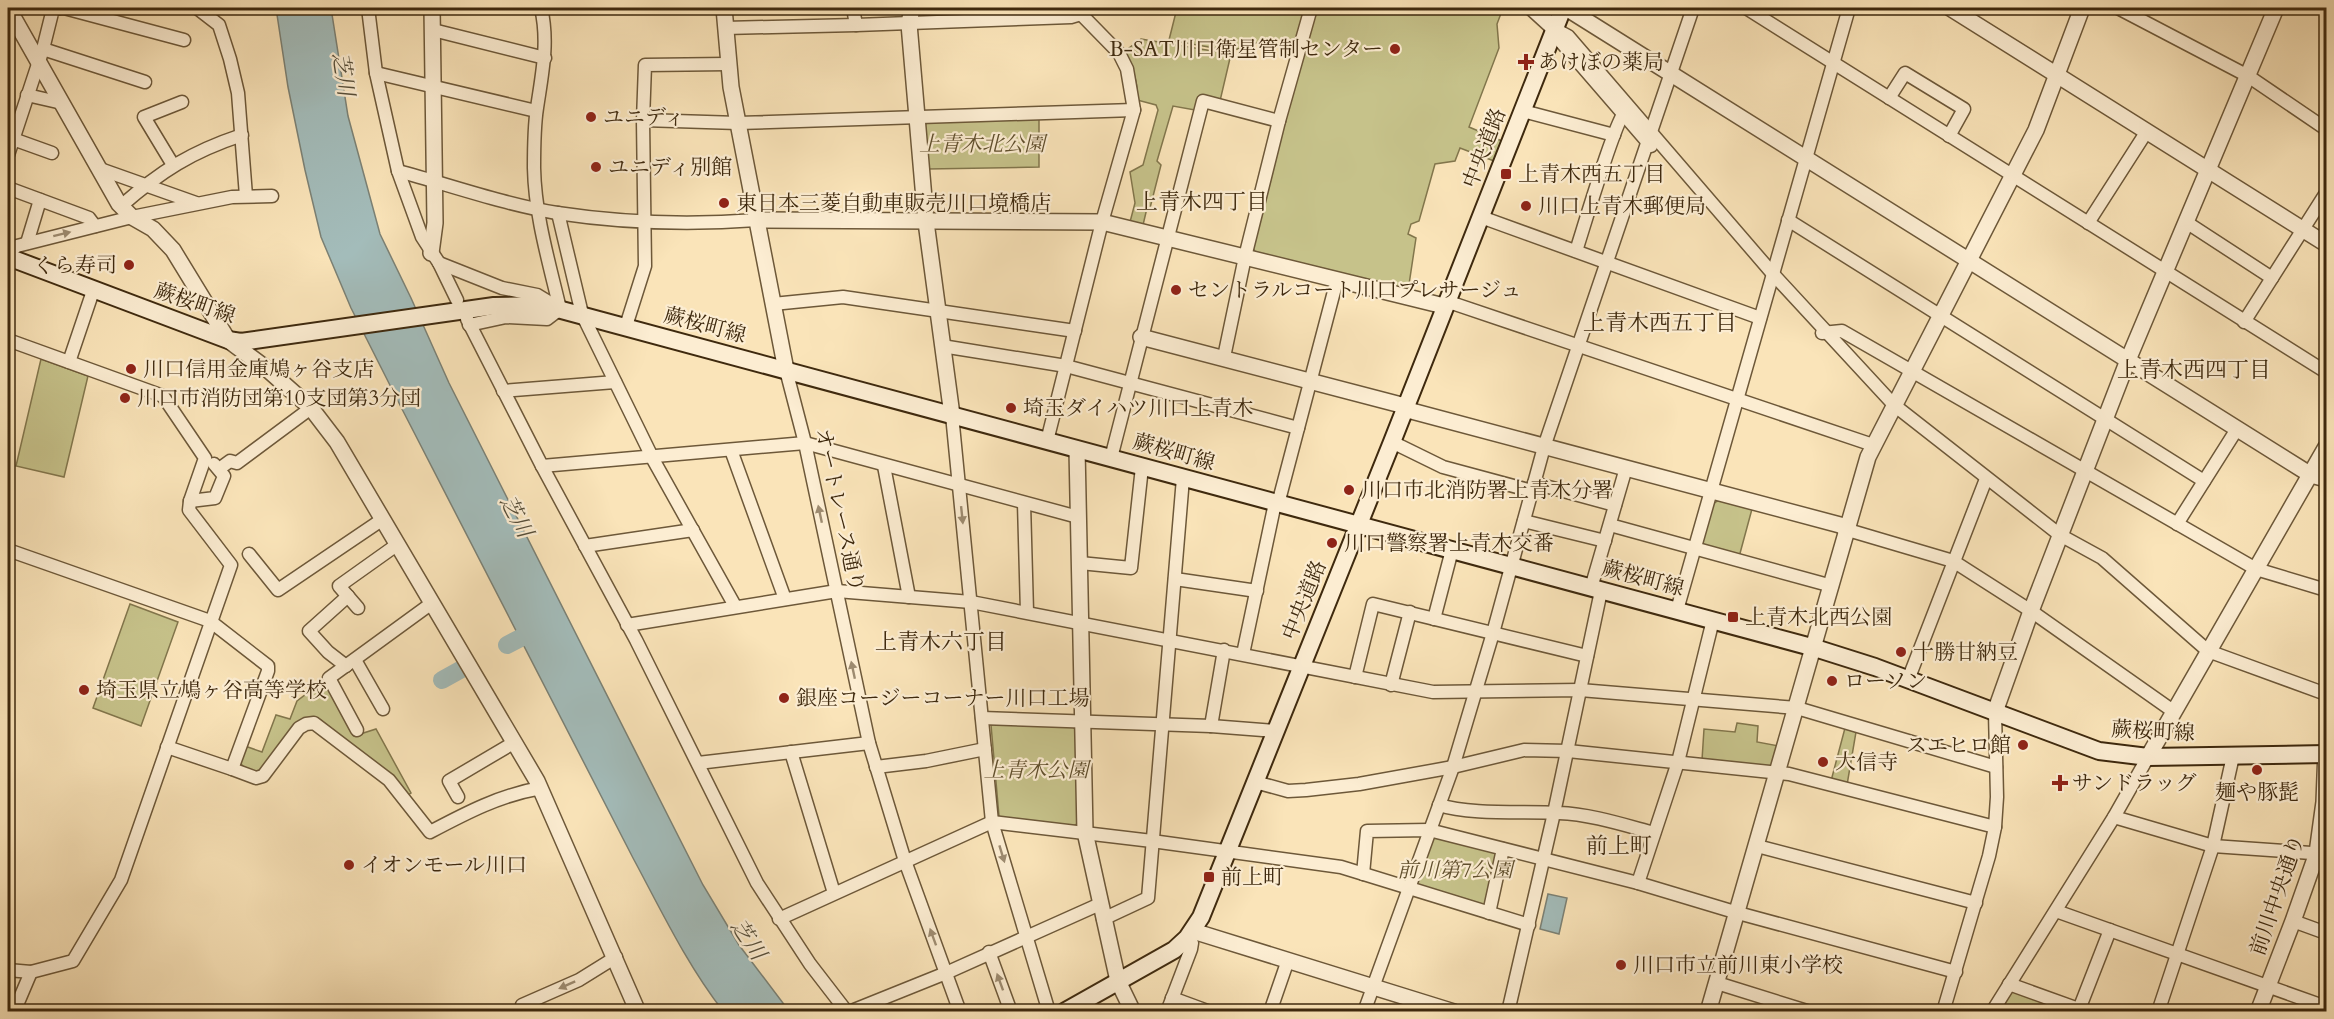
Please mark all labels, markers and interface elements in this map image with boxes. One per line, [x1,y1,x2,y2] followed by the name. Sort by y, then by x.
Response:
[1109,35,1383,64] place label: B-SAT川口衛星管制センター
[1388,42,1402,56] marker: B-SAT川口衛星管制センター
[1538,48,1664,77] place label: あけぼの薬局
[325,50,362,100] water label: 芝川
[1519,55,1533,69] marker: あけぼの薬局
[603,103,685,132] place label: ユニディ
[1456,104,1513,193] street label: 中央道路
[584,110,598,124] marker: ユニディ
[919,130,1048,159] park label: 上青木北公園
[608,153,732,182] place label: ユニディ別館
[589,160,603,174] marker: ユニディ別館
[1518,160,1665,189] place label: 上青木西五丁目
[1499,167,1513,181] marker: 上青木西五丁目
[1136,187,1268,217] district label: 上青木四丁目
[736,189,1051,218] place label: 東日本三菱自動車販売川口境橋店
[1538,192,1706,221] place label: 川口上青木郵便局
[717,196,731,210] marker: 東日本三菱自動車販売川口境橋店
[1519,199,1533,213] marker: 川口上青木郵便局
[53,229,72,239] one-way arrow
[33,251,117,280] place label: くら寿司
[122,258,136,272] marker: くら寿司
[150,276,239,331] street label: 蕨桜町線
[1188,276,1522,305] place label: セントラルコート川口プレサージュ
[1169,283,1183,297] marker: セントラルコート川口プレサージュ
[661,301,749,350] street label: 蕨桜町線
[1583,308,1737,338] district label: 上青木西五丁目
[143,355,374,384] place label: 川口信用金庫鳩ヶ谷支店
[2117,355,2271,385] district label: 上青木西四丁目
[124,362,138,376] marker: 川口信用金庫鳩ヶ谷支店
[137,384,421,413] place label: 川口市消防団第10支団第3分団
[118,391,132,405] marker: 川口市消防団第10支団第3分団
[1023,394,1253,423] place label: 埼玉ダイハツ川口上青木
[1004,401,1018,415] marker: 埼玉ダイハツ川口上青木
[808,425,871,595] street label: オートレース通り
[1129,427,1218,478] street label: 蕨桜町線
[1361,476,1613,505] place label: 川口市北消防署上青木分署
[1342,483,1356,497] marker: 川口市北消防署上青木分署
[493,490,541,545] water label: 芝川
[815,504,824,523] one-way arrow
[957,506,967,525] one-way arrow
[1344,529,1554,558] place label: 川口警察署上青木交番
[1325,536,1339,550] marker: 川口警察署上青木交番
[1599,554,1687,603] street label: 蕨桜町線
[1275,556,1334,645] street label: 中央道路
[1745,603,1892,632] place label: 上青木北西公園
[1726,610,1740,624] marker: 上青木北西公園
[875,627,1007,657] district label: 上青木六丁目
[1913,638,2018,667] place label: 十勝甘納豆
[1894,645,1908,659] marker: 十勝甘納豆
[848,660,857,679] one-way arrow
[1844,667,1927,696] place label: ローソン
[1825,674,1839,688] marker: ローソン
[96,676,327,705] place label: 埼玉県立鳩ヶ谷高等学校
[77,683,91,697] marker: 埼玉県立鳩ヶ谷高等学校
[796,684,1090,713] place label: 銀座コージーコーナー川口工場
[777,691,791,705] marker: 銀座コージーコーナー川口工場
[2110,715,2196,748] street label: 蕨桜町線
[1906,731,2011,760] place label: スエヒロ館
[2016,738,2030,752] marker: スエヒロ館
[1835,748,1898,777] place label: 大信寺
[1816,755,1830,769] marker: 大信寺
[984,756,1091,785] park label: 上青木公園
[2250,763,2264,777] marker: 麺や豚髭
[2072,769,2197,798] place label: サンドラッグ
[2053,776,2067,790] marker: サンドラッグ
[2215,778,2299,807] place label: 麺や豚髭
[1586,831,1652,861] district label: 前上町
[2243,831,2312,959] street label: 前川中央通り
[998,845,1007,863] one-way arrow
[361,851,527,880] place label: イオンモール川口
[1397,856,1516,885] park label: 前川第7公園
[342,858,356,872] marker: イオンモール川口
[1221,863,1284,892] place label: 前上町
[1202,870,1216,884] marker: 前上町
[723,913,774,968] water label: 芝川
[927,928,937,946] one-way arrow
[1633,951,1843,980] place label: 川口市立前川東小学校
[1614,958,1628,972] marker: 川口市立前川東小学校
[995,973,1005,991] one-way arrow
[557,980,575,990] one-way arrow

